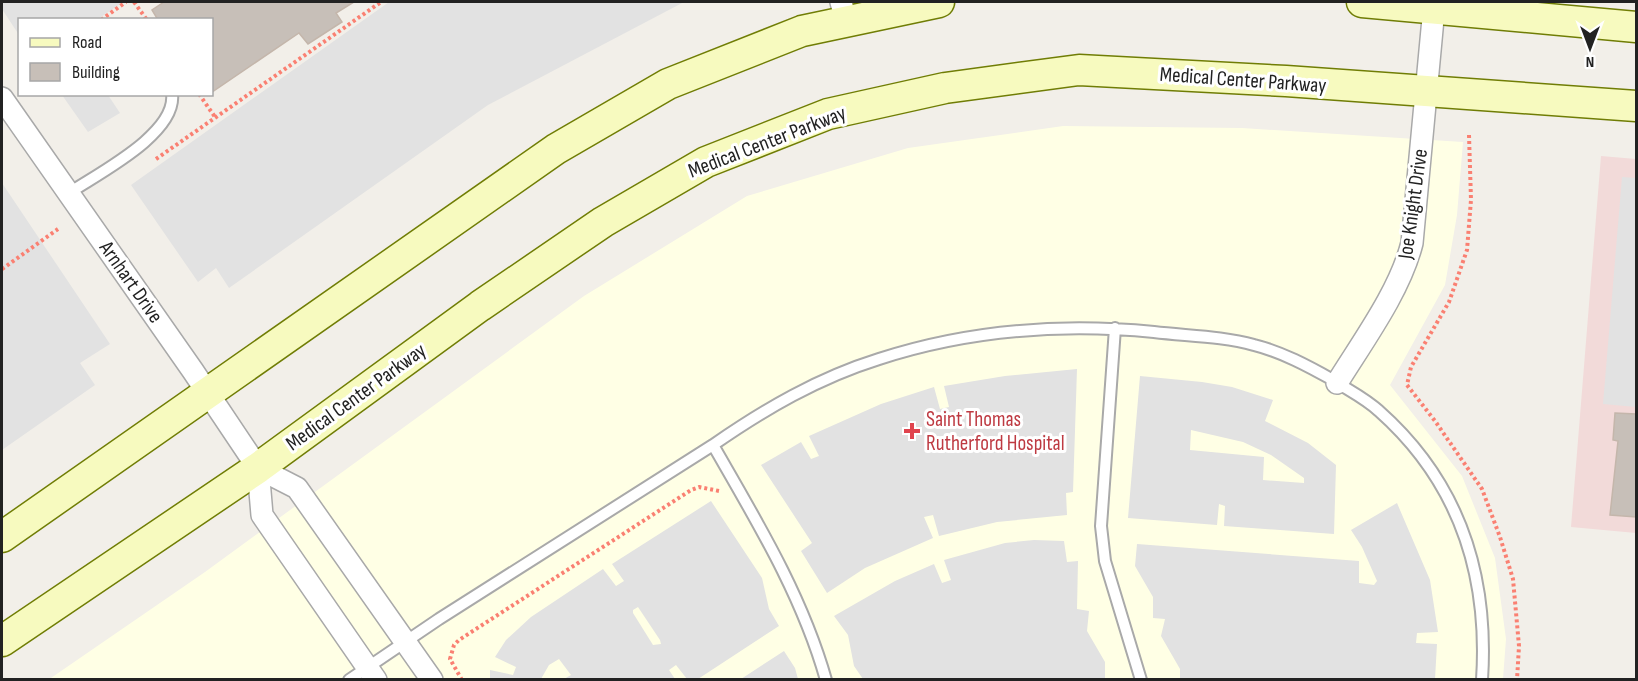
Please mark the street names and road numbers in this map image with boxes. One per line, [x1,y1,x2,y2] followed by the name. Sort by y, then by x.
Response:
[1159,62,1327,98] street label: Medical Center Parkway
[685,100,849,184] street label: Medical Center Parkway
[1393,147,1433,262] street label: Joe Knight Drive
[93,235,168,328] street label: Arnhart Drive
[281,338,431,456] street label: Medical Center Parkway

